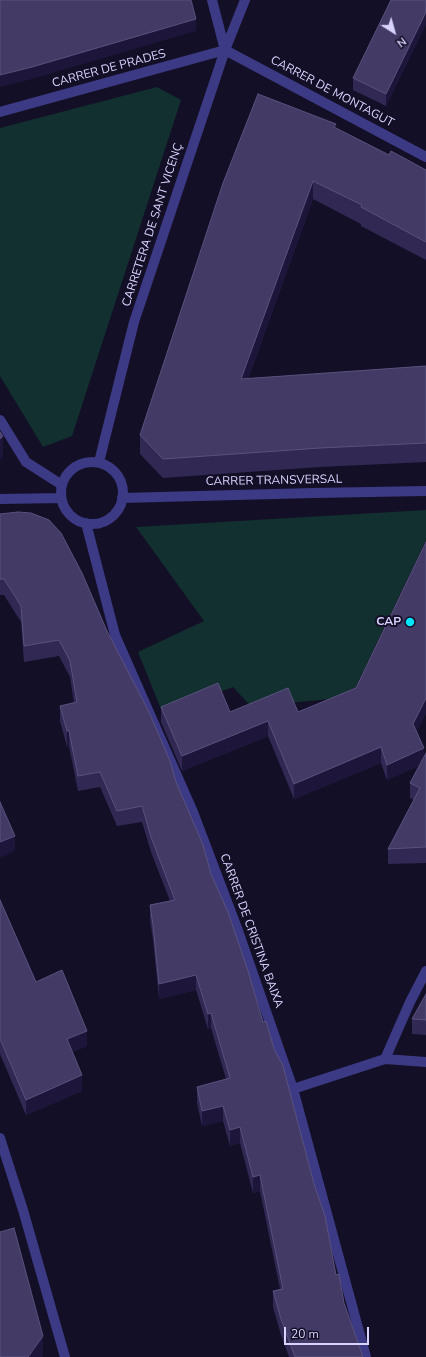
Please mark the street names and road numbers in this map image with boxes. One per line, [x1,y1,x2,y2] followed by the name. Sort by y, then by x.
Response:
[51,47,167,91] street label: CARRER DE PRADES
[268,53,396,131] street label: CARRER DE MONTAGUT
[120,141,186,309] street label: CARRETERA DE SANT VICENÇ
[206,473,342,489] street label: CARRER TRANSVERSAL
[216,852,286,1010] street label: CARRER DE CRISTINA BAIXA

